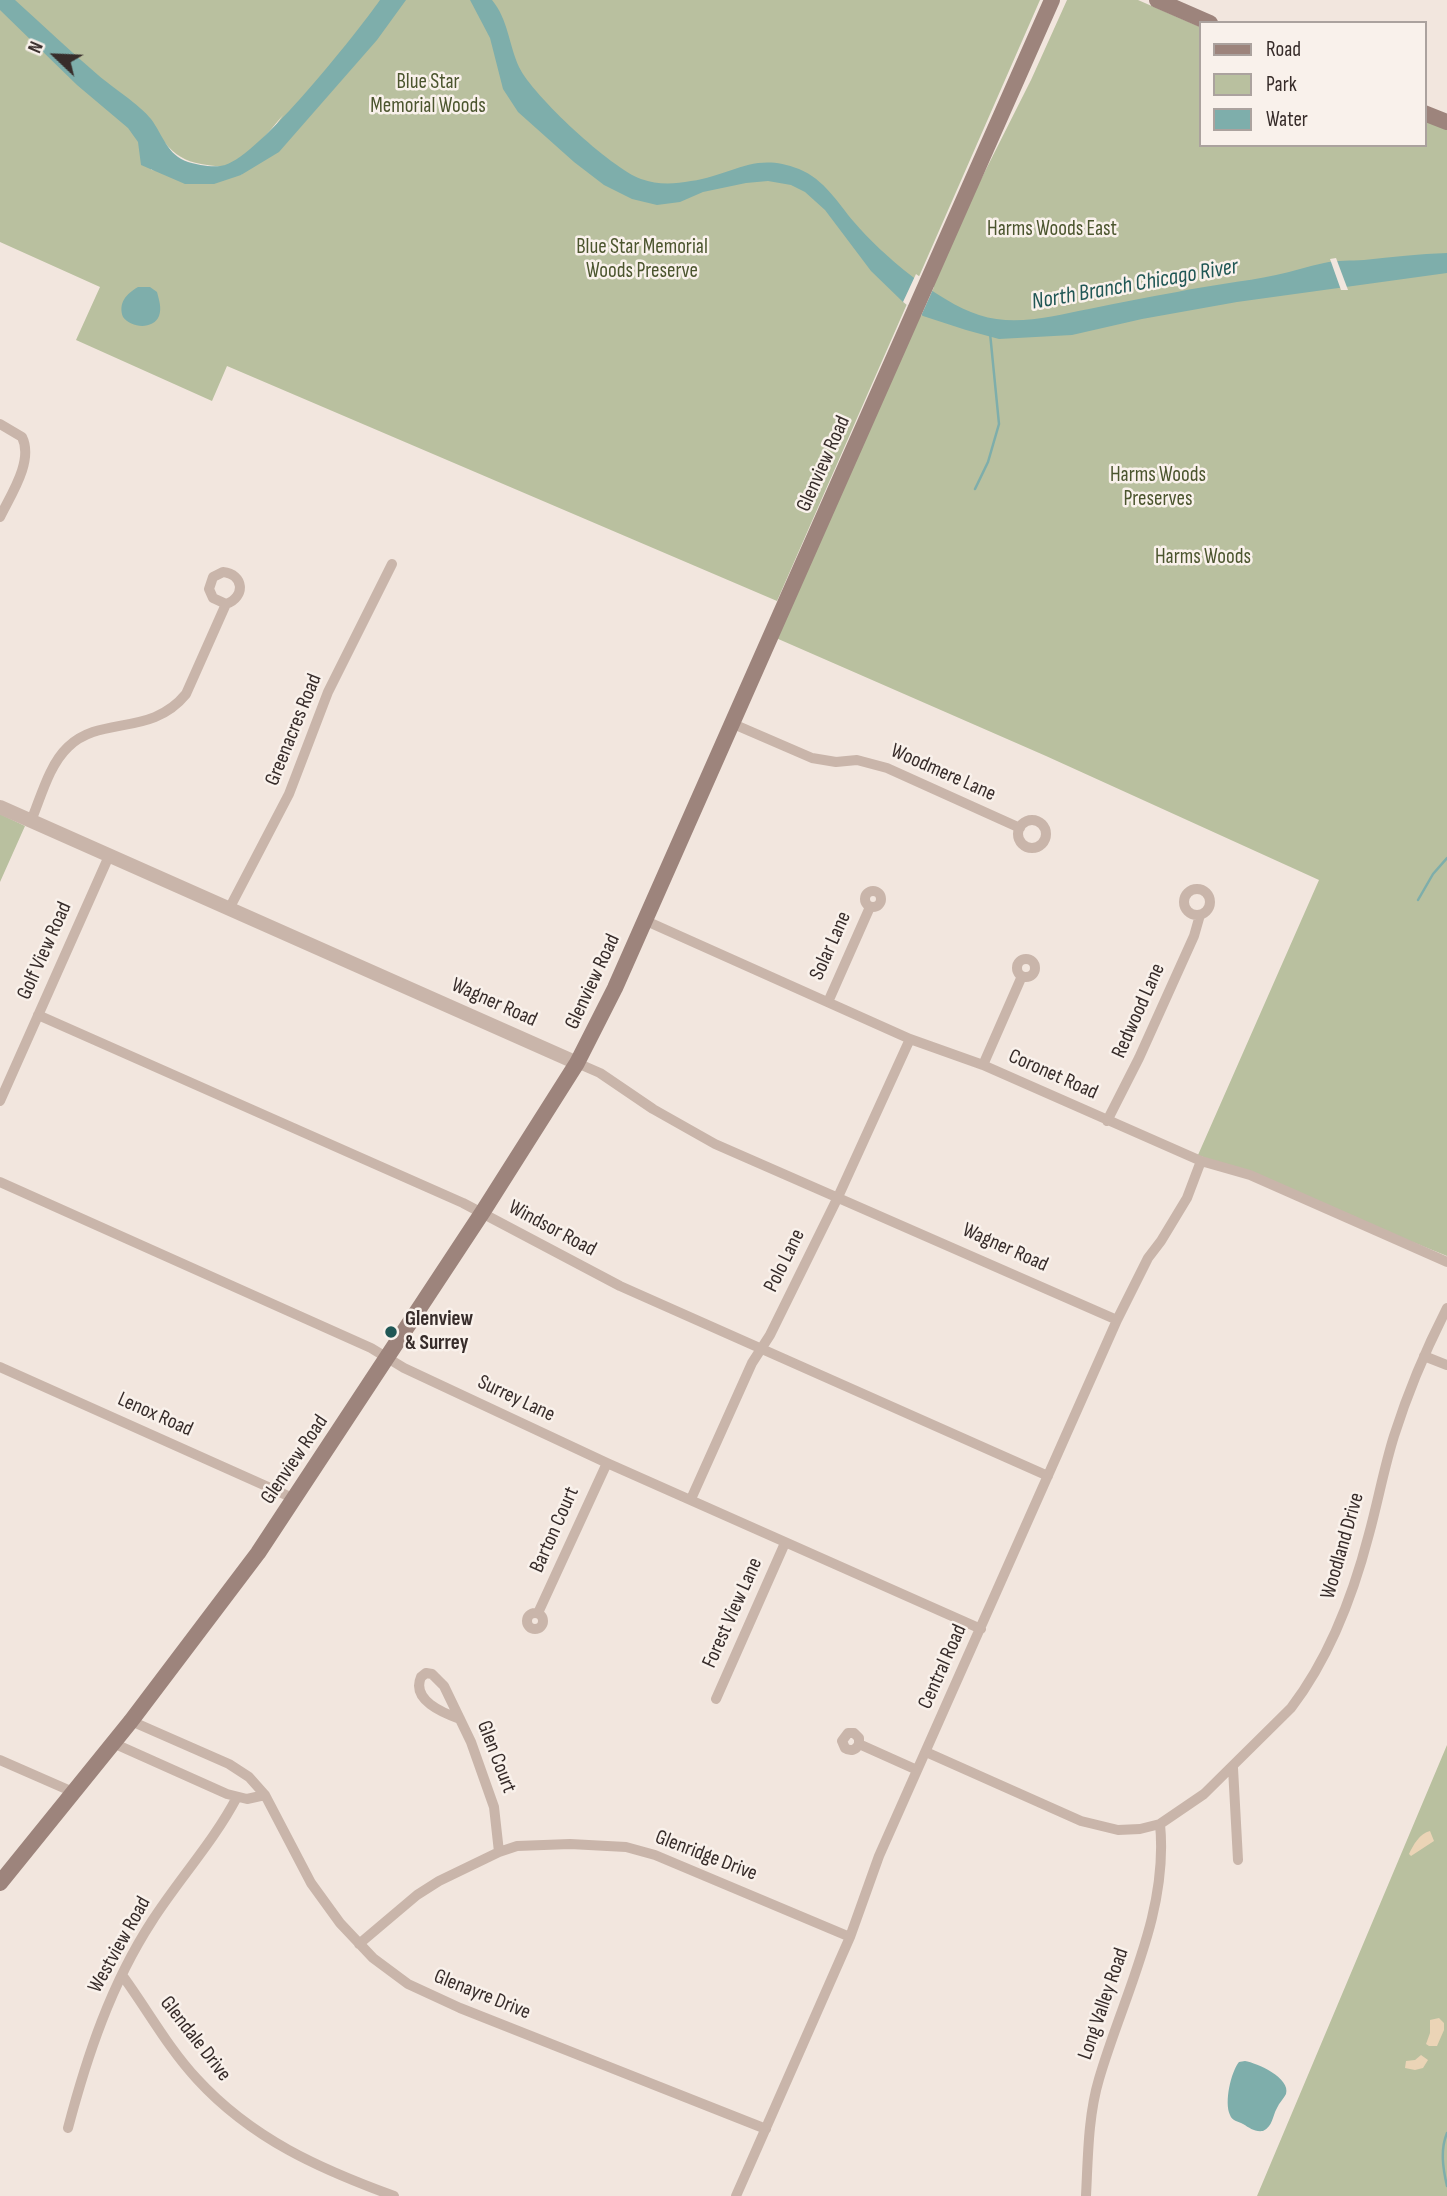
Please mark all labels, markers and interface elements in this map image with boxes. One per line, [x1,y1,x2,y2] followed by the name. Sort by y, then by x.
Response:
[21,21,91,91] north arrow
[1198,21,1426,147] legend
[1266,37,1301,62] text: Road
[24,38,49,57] text: N
[370,70,486,120] park label: Blue Star Memorial Woods
[1266,72,1297,97] text: Park
[1266,107,1308,132] text: Water
[987,217,1117,243] park label: Harms Woods East
[576,235,708,285] park label: Blue Star Memorial Woods Preserve
[1030,253,1240,317] water label: North Branch Chicago River
[792,412,856,516] street label: Glenview Road
[1110,463,1206,513] park label: Harms Woods Preserves
[1155,545,1251,571] park label: Harms Woods
[260,670,328,790] street label: Greenacres Road
[887,739,999,807] street label: Woodmere Lane
[12,898,78,1004] street label: Golf View Road
[805,908,857,984] street label: Solar Lane
[560,930,626,1034] street label: Glenview Road
[1107,960,1171,1062] street label: Redwood Lane
[447,973,541,1033] street label: Wagner Road
[1004,1044,1102,1106] street label: Coronet Road
[504,1195,600,1263] street label: Windsor Road
[958,1218,1052,1278] street label: Wagner Road
[759,1225,811,1297] street label: Polo Lane
[405,1307,473,1357] place label: Glenview & Surrey
[383,1324,399,1340] marker: Glenview & Surrey
[473,1370,559,1428] street label: Surrey Lane
[113,1387,197,1443] street label: Lenox Road
[256,1411,334,1509] street label: Glenview Road
[525,1483,585,1577] street label: Barton Court
[1316,1490,1370,1602] street label: Woodland Drive
[698,1554,768,1672] street label: Forest View Lane
[913,1621,973,1713] street label: Central Road
[471,1717,521,1797] street label: Glen Court
[651,1825,761,1887] street label: Glenridge Drive
[83,1892,157,1998] street label: Westview Road
[1073,1945,1135,2063] street label: Long Valley Road
[430,1964,534,2026] street label: Glenayre Drive
[154,1991,236,2087] street label: Glendale Drive

